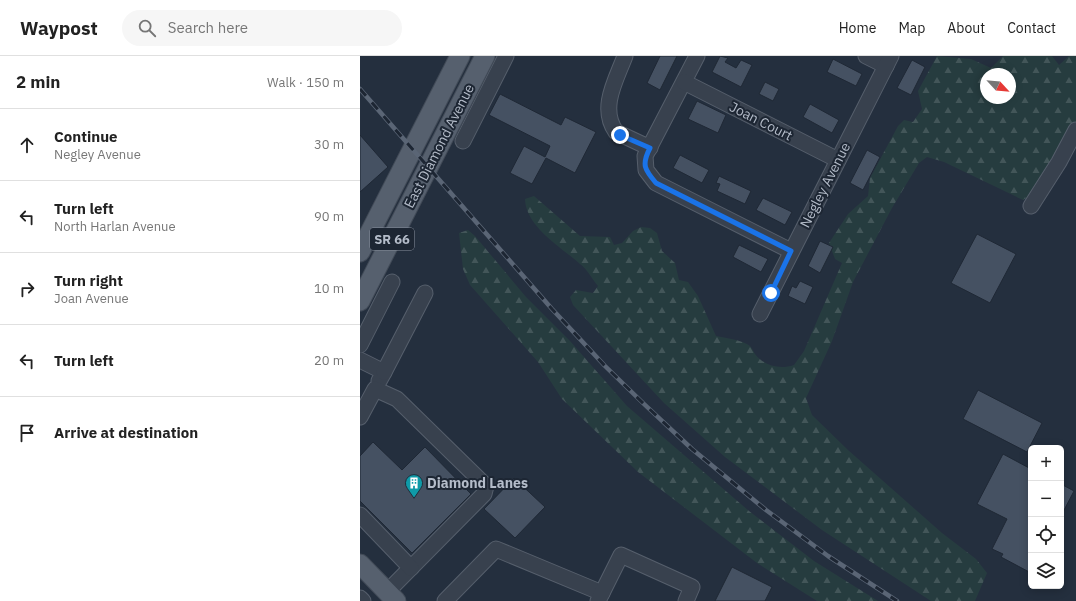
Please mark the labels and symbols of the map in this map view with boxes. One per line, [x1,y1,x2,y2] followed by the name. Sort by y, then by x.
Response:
[980,68,1016,104] north arrow
[400,81,478,211] street label: East Diamond Avenue
[726,97,796,145] street label: Joan Court
[611,126,629,144] route end
[796,139,854,231] street label: Negley Avenue
[370,228,414,250] road number: SR 66
[762,284,780,302] route start
[404,473,424,498] building icon: Diamond Lanes
[427,474,528,492] place label: Diamond Lanes

